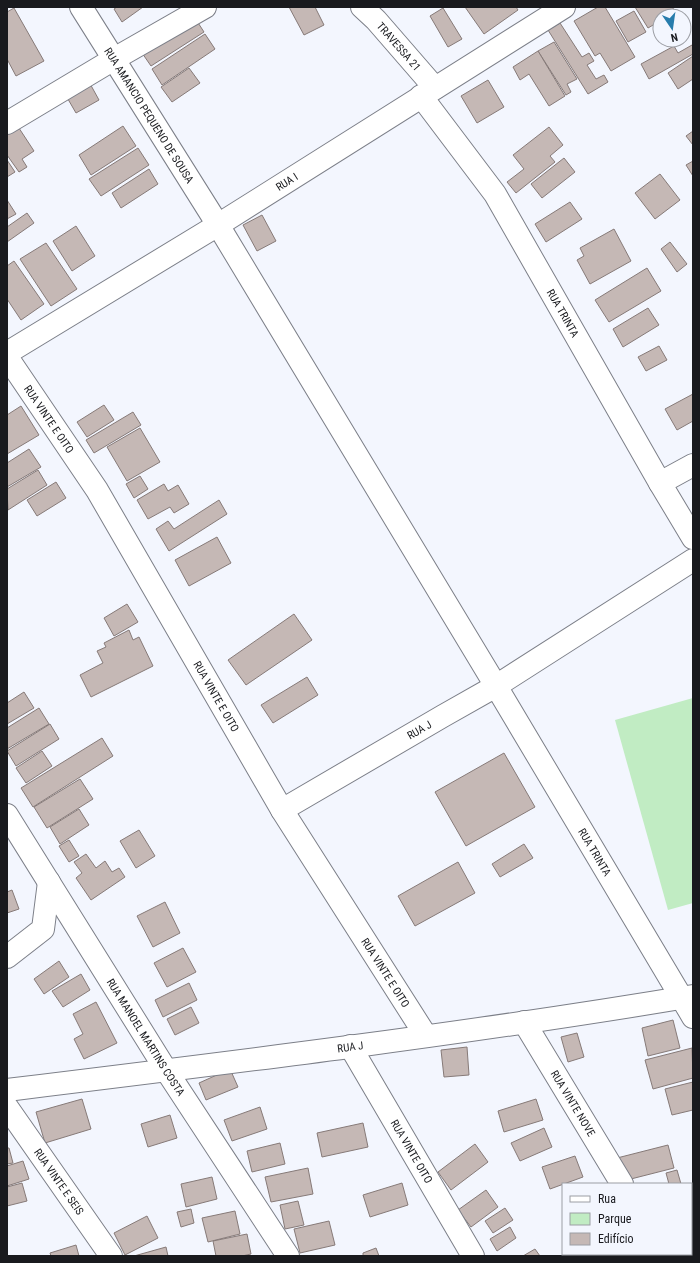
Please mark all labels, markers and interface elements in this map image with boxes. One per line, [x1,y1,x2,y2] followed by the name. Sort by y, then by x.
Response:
[652,8,692,48] north arrow
[374,19,424,73] street label: TRAVESSA 21
[669,30,679,44] text: N
[102,45,197,186] street label: RUA AMANCIO PEQUENO DE SOUSA
[273,170,300,193] street label: RUA I
[544,287,582,340] street label: RUA TRINTA
[21,383,77,456] street label: RUA VINTE E OITO
[191,659,242,734] street label: RUA VINTE E OITO
[405,718,434,742] street label: RUA J
[576,826,614,879] street label: RUA TRINTA
[359,936,412,1010] street label: RUA VINTE E OITO
[104,976,188,1099] street label: RUA MANOEL MARTINS COSTA
[336,1039,364,1055] street label: RUA J
[548,1068,598,1139] street label: RUA VINTE NOVE
[388,1117,435,1185] street label: RUA VINTE OITO
[31,1146,87,1217] street label: RUA VINTE E SEIS
[562,1183,692,1255] legend
[598,1192,616,1206] text: Rua
[598,1212,632,1226] text: Parque
[598,1232,634,1246] text: Edifício

